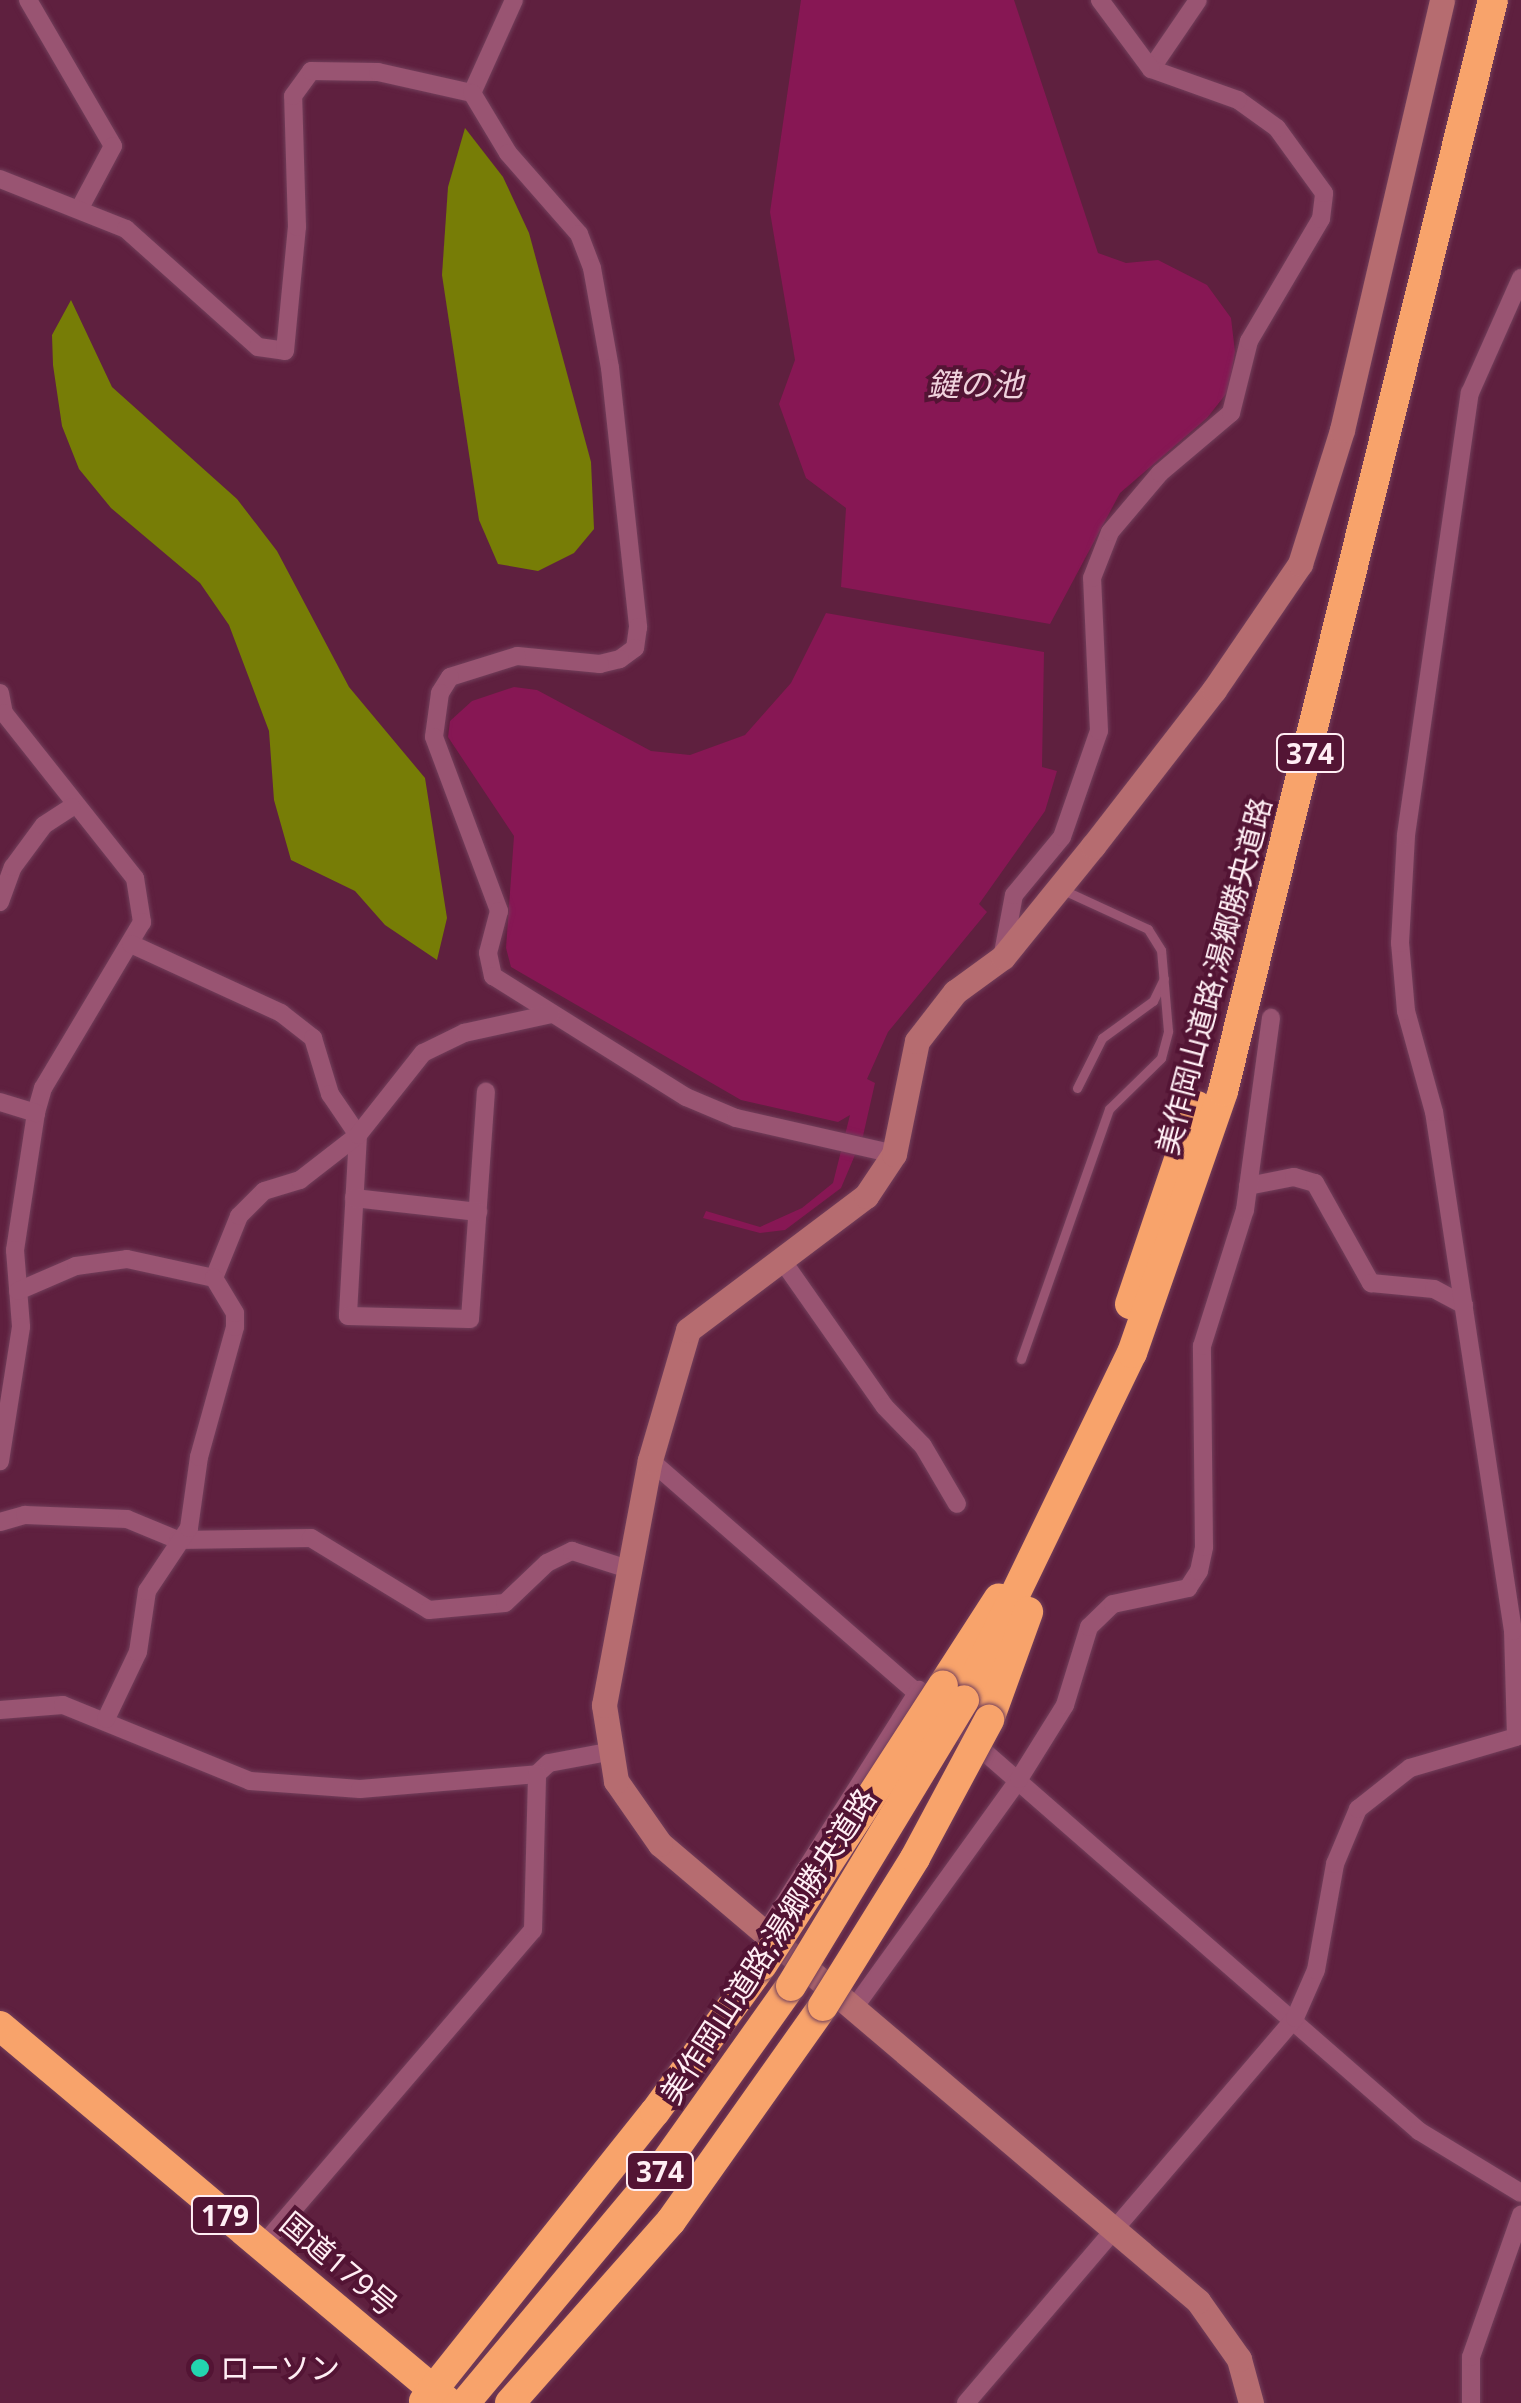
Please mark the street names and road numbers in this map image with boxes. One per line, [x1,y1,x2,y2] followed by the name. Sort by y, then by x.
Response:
[1275,730,1345,776] road number: 374
[1149,794,1279,1158] street label: 美作岡山道路;湯郷勝央道路
[653,1782,883,2110] street label: 美作岡山道路;湯郷勝央道路
[625,2148,695,2194] road number: 374
[190,2192,260,2238] road number: 179
[273,2205,405,2323] street label: 国道179号

